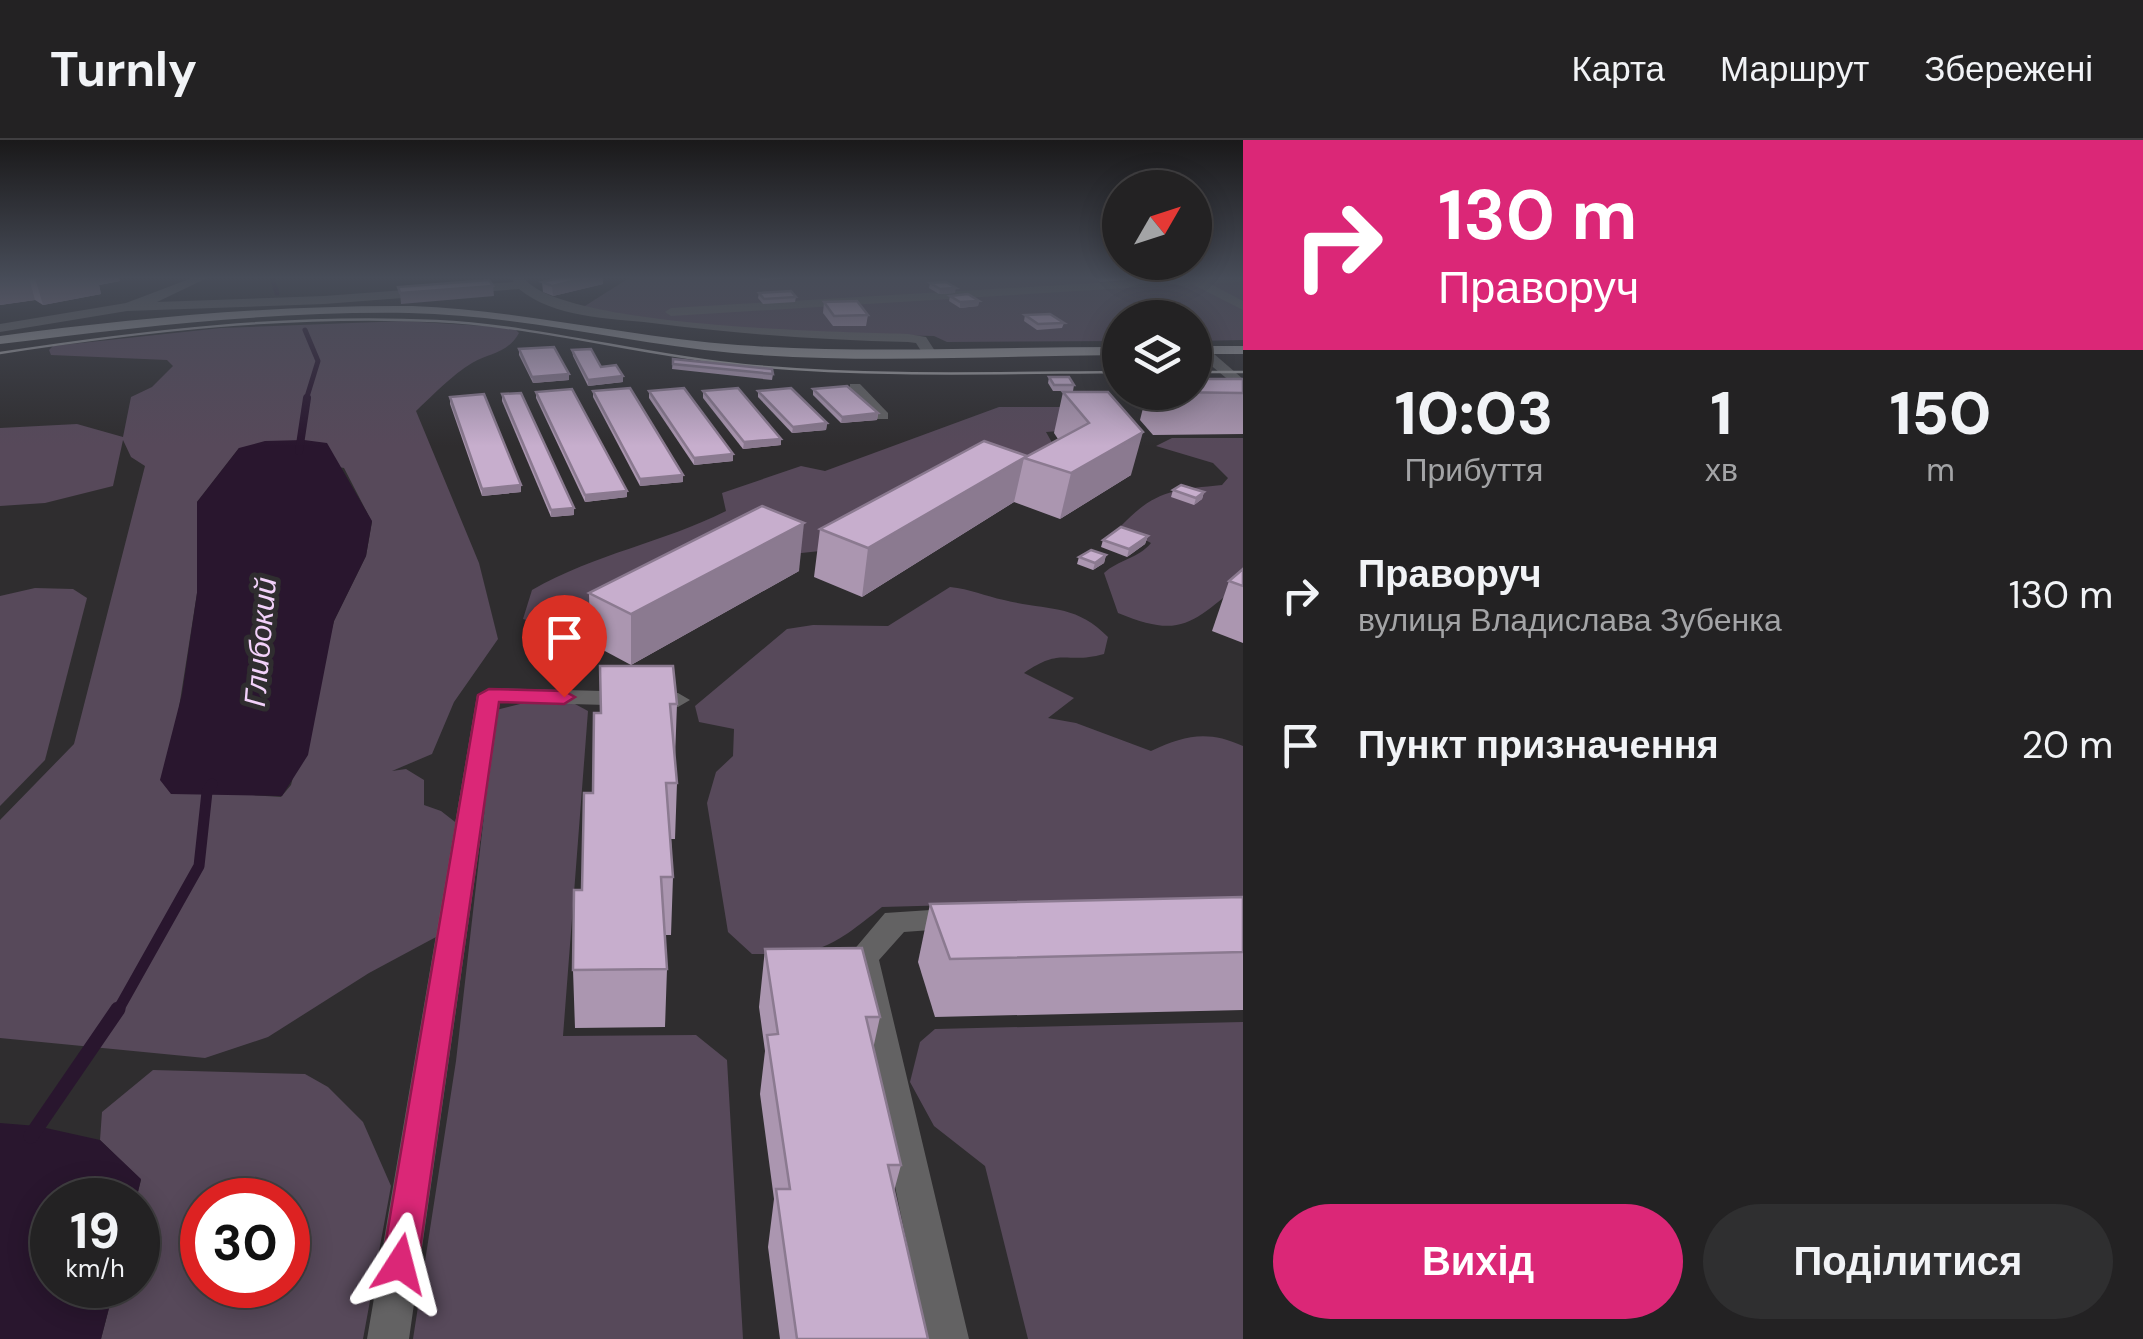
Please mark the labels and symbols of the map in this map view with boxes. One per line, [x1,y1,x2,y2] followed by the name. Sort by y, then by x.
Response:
[1102,170,1212,280] north arrow
[235,575,285,708] water label: Глибокий
[522,595,607,698] pin
[180,1178,310,1308] speed limit sign: 30
[348,1212,452,1316] position arrow

